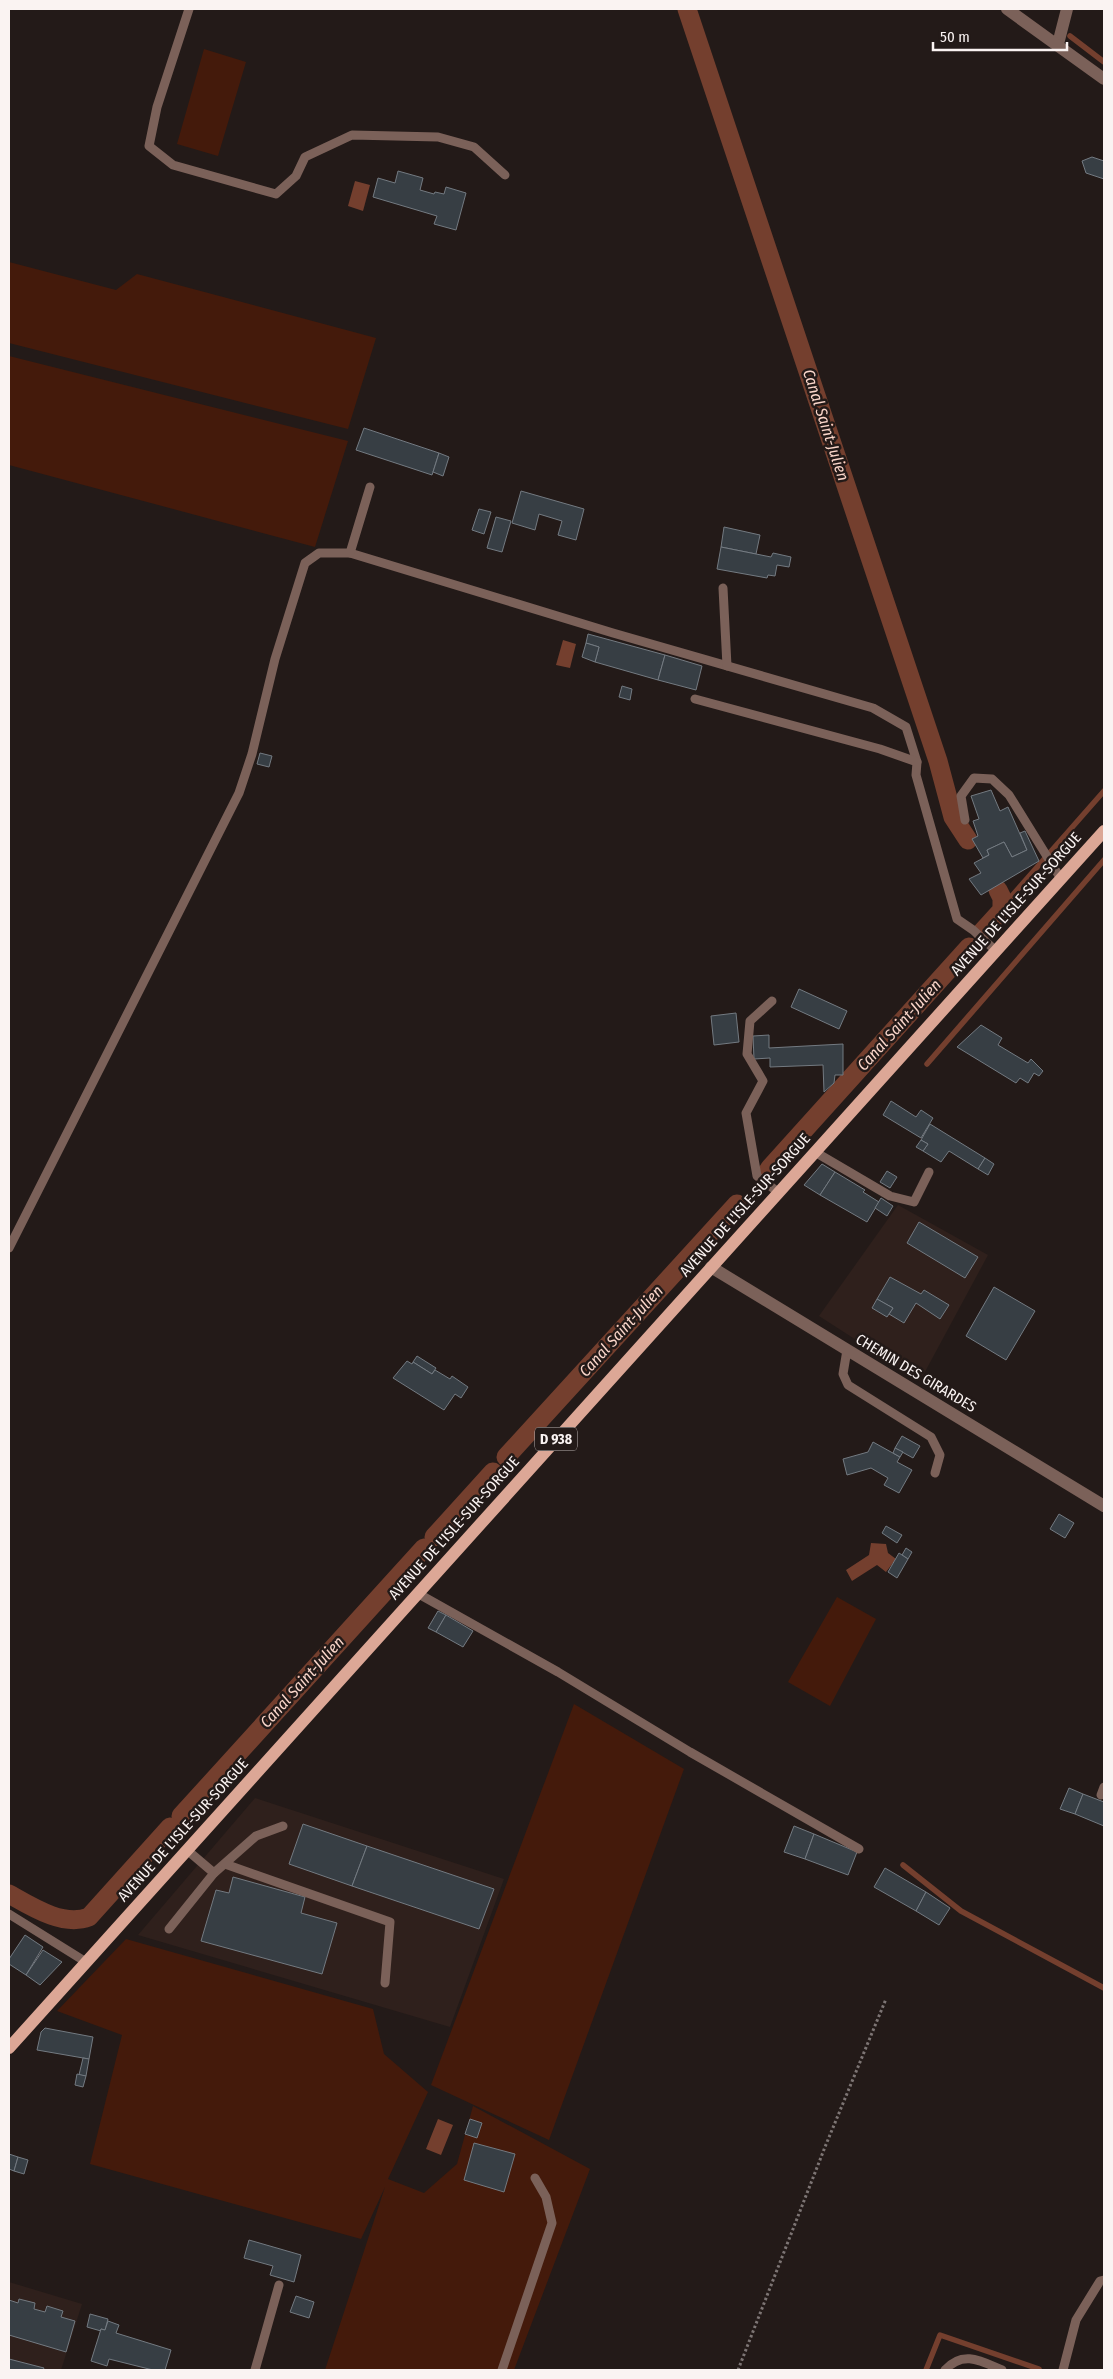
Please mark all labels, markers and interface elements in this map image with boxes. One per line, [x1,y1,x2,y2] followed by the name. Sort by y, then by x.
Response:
[933,20,1067,52] scale bar
[940,28,970,46] text: 50 m
[799,367,853,483] water label: Canal Saint-Julien
[947,829,1085,979] street label: AVENUE DE L'ISLE-SUR-SORGUE
[853,975,945,1075] water label: Canal Saint-Julien
[676,1130,814,1280] street label: AVENUE DE L'ISLE-SUR-SORGUE
[575,1281,667,1381] water label: Canal Saint-Julien
[853,1330,979,1416] street label: CHEMIN DES GIRARDES
[535,1428,577,1450] road number: D 938
[385,1453,523,1603] street label: AVENUE DE L'ISLE-SUR-SORGUE
[256,1632,348,1732] water label: Canal Saint-Julien
[114,1755,252,1905] street label: AVENUE DE L'ISLE-SUR-SORGUE

